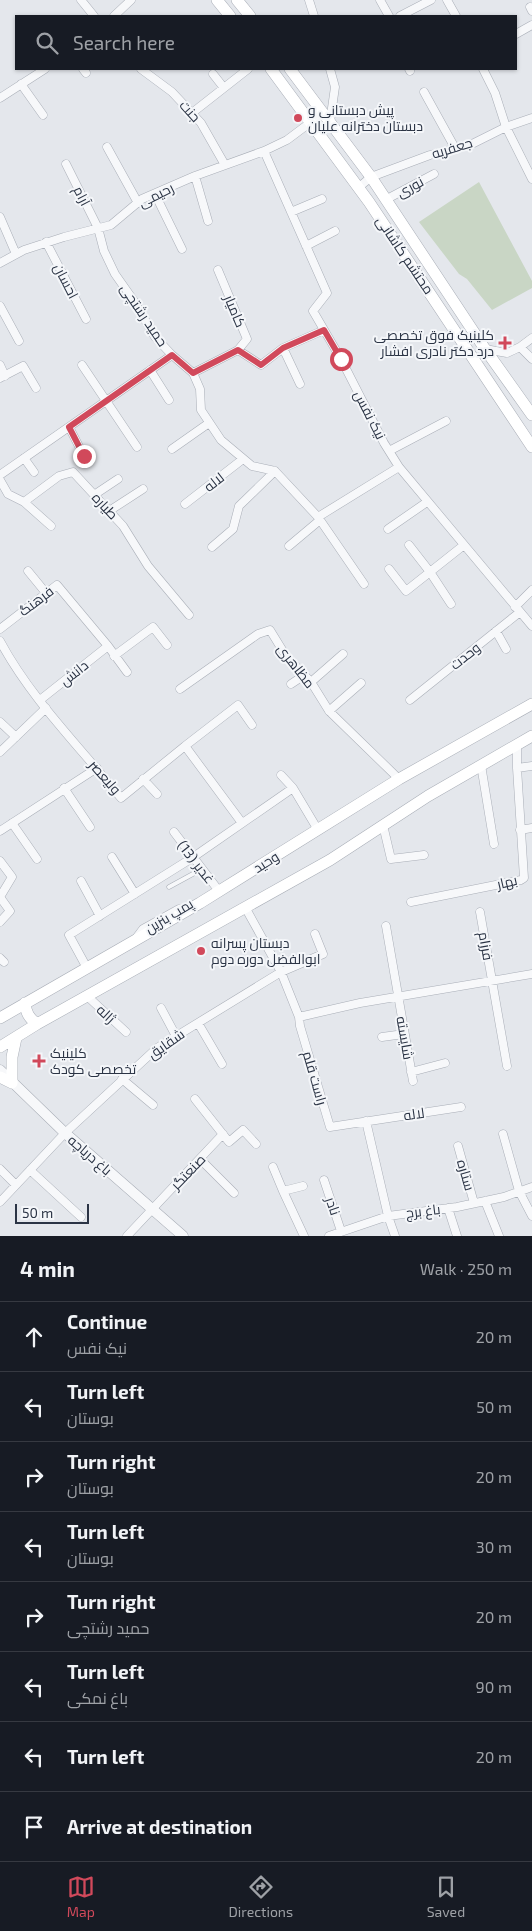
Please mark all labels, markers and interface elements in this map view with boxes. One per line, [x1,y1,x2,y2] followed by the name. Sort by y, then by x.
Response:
[15,15,517,70] search box
[33,29,61,57] icon: search
[73,31,175,54] text: Search here
[176,96,204,125] street label: جنت
[308,101,423,134] place label: پیش دبستانی و دبستان دخترانه علیان
[292,112,304,124] marker: پیش دبستانی و دبستان دخترانه علیان
[429,133,474,162] street label: جعفریه
[393,172,426,201] street label: نوری
[135,178,176,211] street label: رحیمی
[69,183,95,210] street label: آرام
[371,212,438,298] street label: محتشم کاشانی
[50,260,82,301] street label: احسان
[116,280,172,351] street label: حمید رشتچی
[221,291,250,330] street label: کامیار
[374,326,494,359] place label: کلینیک فوق تخصصی درد دکتر نادری افشار
[498,336,512,350] marker: کلینیک فوق تخصصی درد دکتر نادری افشار
[330,348,353,371] route start
[351,387,390,442] street label: نیک نفس
[73,445,96,468] route end
[200,468,227,495] street label: لاله
[89,489,122,523] street label: طیاره
[15,582,57,619] street label: فرهنگ
[446,638,483,673] street label: وحدت
[274,640,319,691] street label: مظاهری
[56,656,91,689] street label: دانش
[85,755,125,797] street label: ولیعصر
[174,837,219,887] street label: غدیر (13)
[250,847,282,876] street label: وحید
[494,871,519,892] street label: بهار
[142,894,197,938] street label: پمپ بنزین
[474,930,497,962] street label: فرزام
[211,934,321,969] place label: دبستان پسرانه ابوالفضل دوره دوم
[195,945,207,957] marker: دبستان پسرانه ابوالفضل دوره دوم
[93,1001,119,1027] street label: ژاله
[393,1015,418,1061] street label: شایسته
[144,1025,188,1063] street label: شقایق
[50,1044,136,1077] place label: کلینیک تخصصی کودک
[298,1049,331,1107] street label: راست قلم
[32,1054,46,1068] marker: کلینیک تخصصی کودک
[402,1104,425,1123] street label: لاله
[63,1131,116,1180] street label: باغ دریاچه
[166,1150,209,1194] street label: صنعتگر
[454,1157,479,1192] street label: ستاره
[322,1193,344,1217] street label: نادر
[405,1200,441,1222] street label: باغ برج
[15,1201,89,1224] scale bar
[22,1204,53,1221] text: 50 m
[20,1256,75,1281] text: 4 min
[420,1259,512,1278] text: Walk · 250 m
[67,1310,147,1333] text: Continue
[20,1323,48,1351] icon: ahead
[476,1327,512,1346] text: 20 m
[67,1338,127,1357] text: نیک نفس
[67,1380,144,1403] text: Turn left
[20,1393,48,1421] icon: left
[476,1397,512,1416] text: 50 m
[67,1408,114,1427] text: بوستان
[67,1450,155,1473] text: Turn right
[20,1463,48,1491] icon: right
[476,1467,512,1486] text: 20 m
[67,1478,114,1497] text: بوستان
[67,1520,144,1543] text: Turn left
[20,1533,48,1561] icon: left
[476,1537,512,1556] text: 30 m
[67,1548,114,1567] text: بوستان
[67,1590,155,1613] text: Turn right
[20,1603,48,1631] icon: right
[476,1607,512,1626] text: 20 m
[67,1618,149,1637] text: حمید رشتچی
[67,1660,144,1683] text: Turn left
[20,1673,48,1701] icon: left
[476,1677,512,1696] text: 90 m
[67,1688,128,1707] text: باغ نمکی
[20,1743,48,1771] icon: left
[67,1745,144,1768] text: Turn left
[476,1747,512,1766] text: 20 m
[20,1813,48,1841] icon: arrive
[67,1815,252,1838] text: Arrive at destination
[67,1873,95,1920] tab: Map
[229,1873,293,1920] tab: Directions
[427,1873,465,1920] tab: Saved

